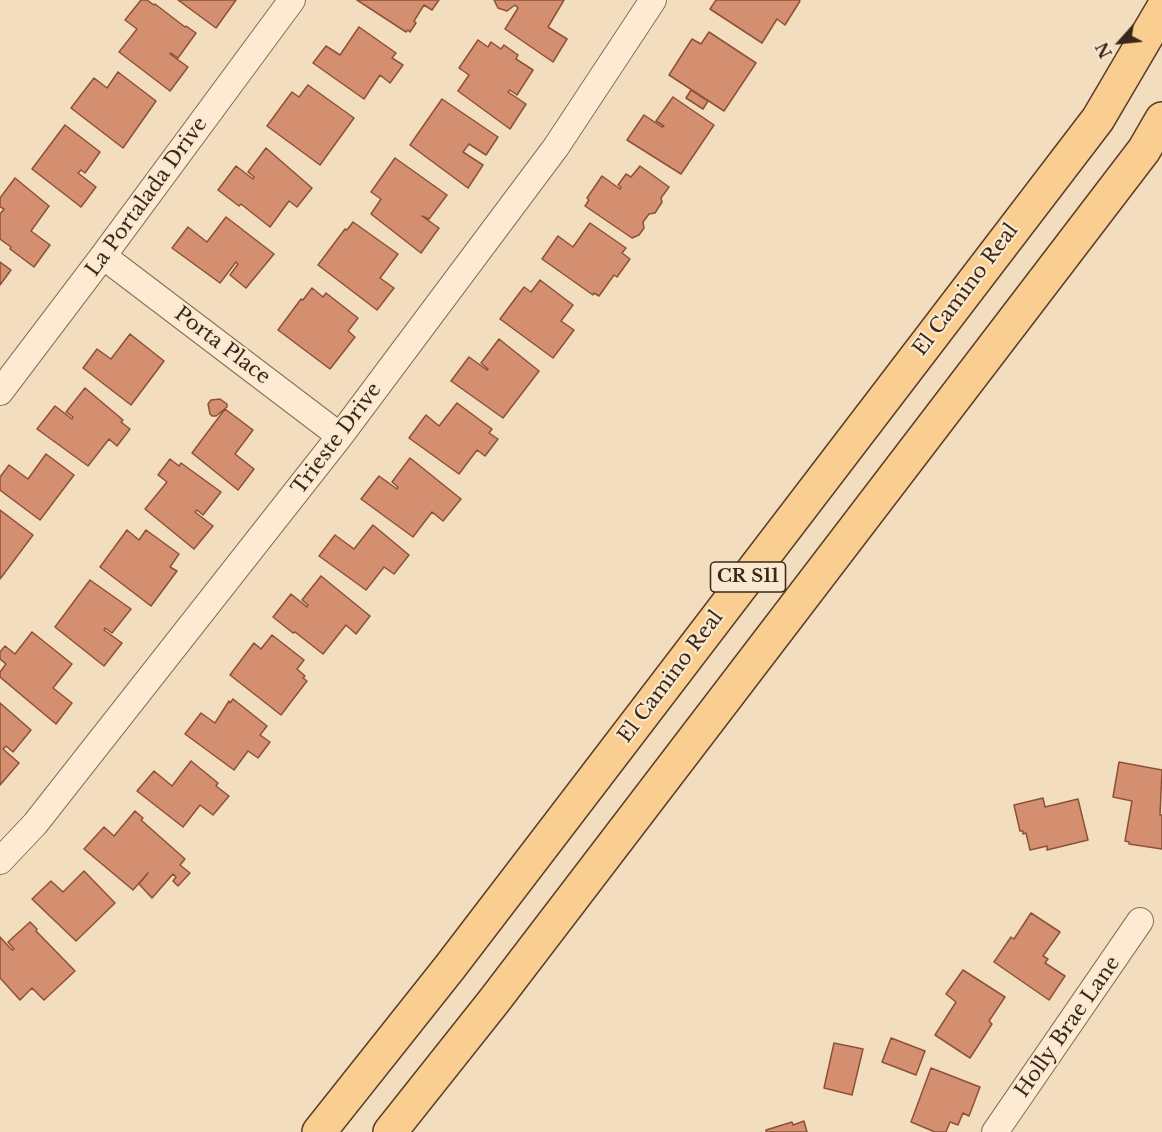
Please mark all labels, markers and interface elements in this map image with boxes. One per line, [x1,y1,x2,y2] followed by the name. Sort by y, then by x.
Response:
[1090,12,1150,72] north arrow
[1092,39,1116,61] text: N
[81,113,213,281] street label: La Portalada Drive
[908,219,1024,361] street label: El Camino Real
[169,302,275,390] street label: Porta Place
[287,378,387,500] street label: Trieste Drive
[710,562,786,592] road number: CR S11
[613,606,729,748] street label: El Camino Real
[1010,952,1126,1102] street label: Holly Brae Lane

